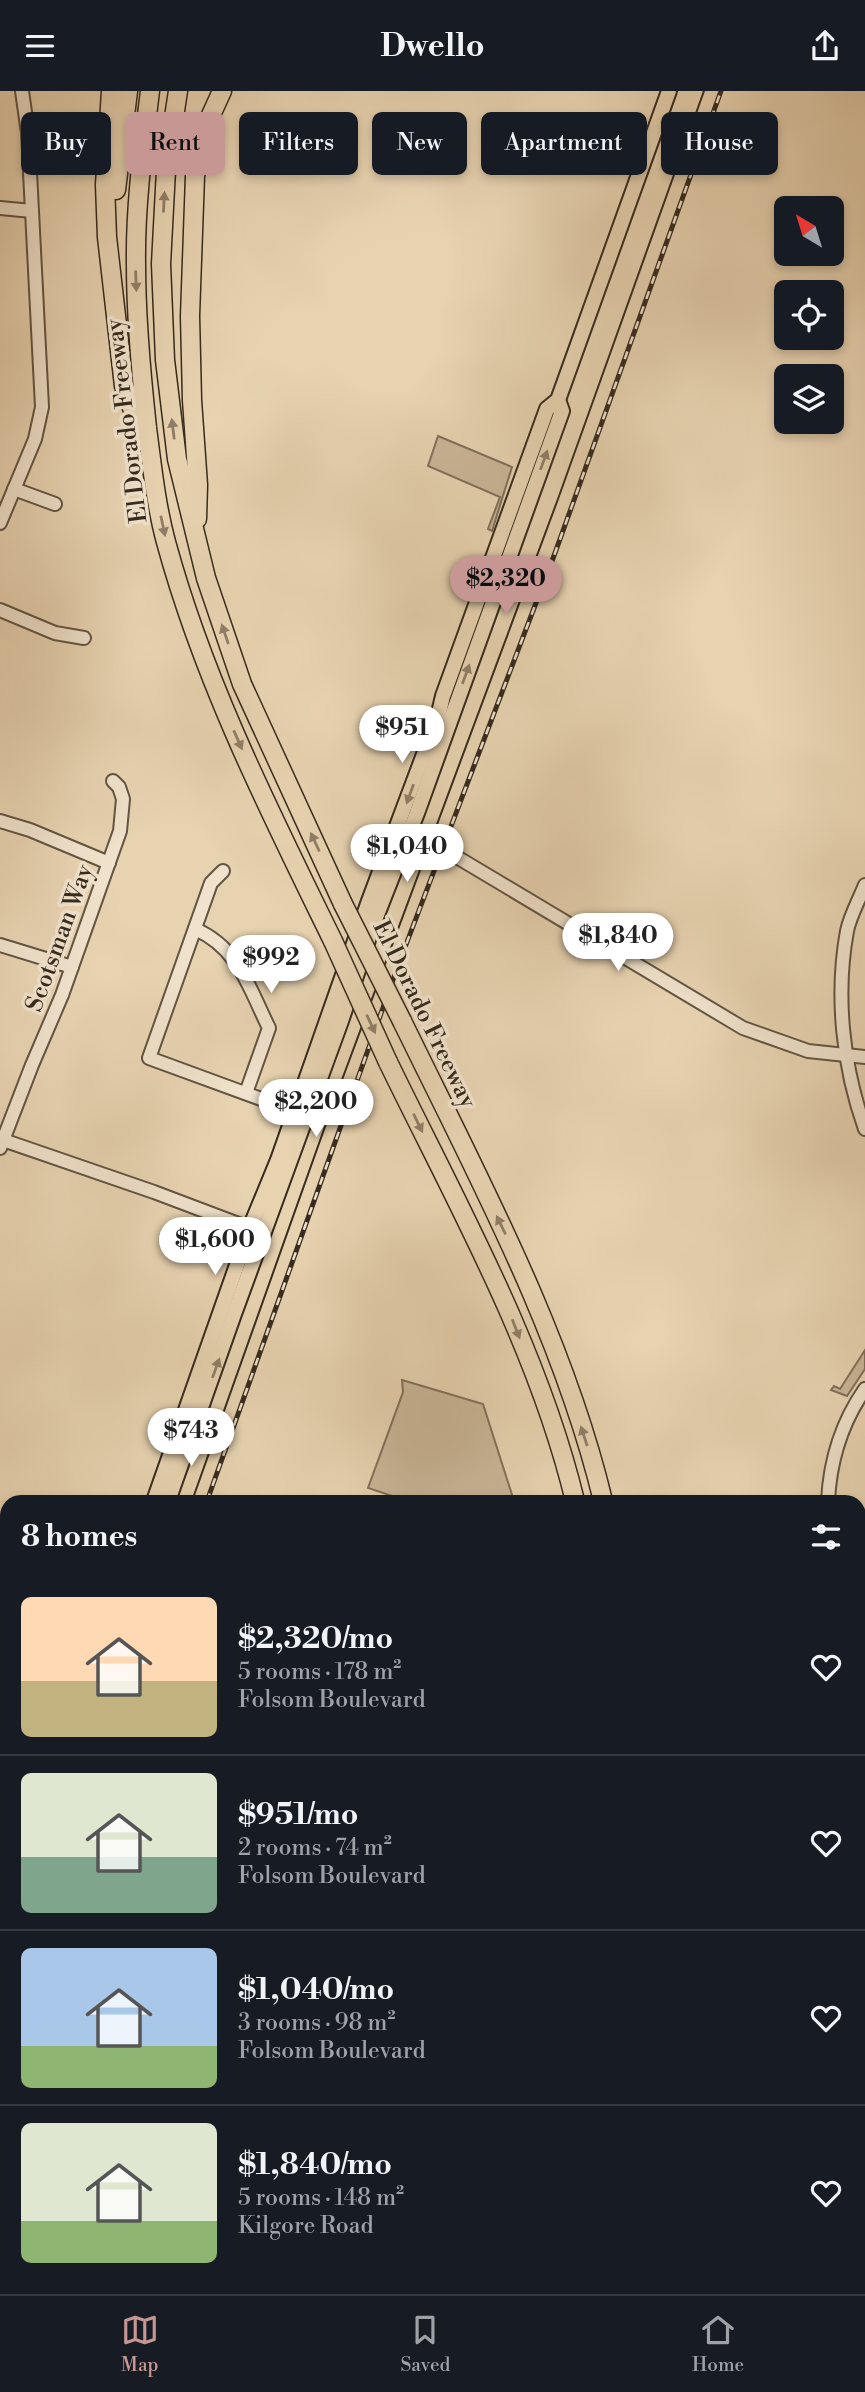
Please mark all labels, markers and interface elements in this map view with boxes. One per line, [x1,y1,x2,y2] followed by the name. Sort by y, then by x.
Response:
[380,26,485,66] text: Dwello
[21,27,59,65] icon: menu
[806,27,844,65] icon: share
[21,112,111,175] chip: Buy
[125,112,225,175] chip: Rent
[239,112,358,175] chip: Filters
[372,112,467,175] chip: New
[481,112,647,175] chip: Apartment
[661,112,778,175] chip: House
[159,190,170,212] one-way arrow
[774,196,844,266] north arrow
[774,196,844,434] map controls
[131,270,142,292] one-way arrow
[774,280,844,350] button: locate
[100,317,154,525] street label: El Dorado Freeway
[774,364,844,434] button: layers
[168,417,179,439] one-way arrow
[539,449,550,470] one-way arrow
[157,515,168,537] one-way arrow
[449,557,563,616] pin: $2,320
[466,565,546,593] text: $2,320
[219,623,230,644] one-way arrow
[461,663,472,684] one-way arrow
[361,705,443,765] pin: $951
[375,714,429,742] text: $951
[233,730,244,751] one-way arrow
[404,784,415,805] one-way arrow
[350,825,464,884] pin: $1,040
[309,832,320,853] one-way arrow
[367,833,447,861] text: $1,040
[19,860,101,1016] street label: Scotsman Way
[561,913,675,973] pin: $1,840
[366,916,483,1114] street label: El Dorado Freeway
[578,922,658,950] text: $1,840
[230,935,312,995] pin: $992
[242,944,300,972] text: $992
[365,1014,377,1034] one-way arrow
[259,1079,373,1139] pin: $2,200
[275,1088,357,1116] text: $2,200
[412,1113,424,1133] one-way arrow
[495,1215,507,1235] one-way arrow
[158,1217,272,1277] pin: $1,600
[175,1226,255,1254] text: $1,600
[510,1319,521,1340] one-way arrow
[211,1358,222,1379] one-way arrow
[150,1409,232,1468] pin: $743
[163,1417,219,1445] text: $743
[578,1426,588,1447] one-way arrow
[21,1518,137,1556] text: 8 homes
[807,1518,845,1556] icon: filters
[238,1620,393,1658] text: $2,320/mo
[77,1625,161,1709] icon: home
[807,1648,845,1686] icon: heart
[238,1658,401,1686] text: 5 rooms · 178 m²
[238,1686,425,1714] text: Folsom Boulevard
[238,1796,358,1834] text: $951/mo
[77,1801,161,1885] icon: home
[807,1824,845,1862] icon: heart
[238,1834,392,1862] text: 2 rooms · 74 m²
[238,1862,425,1890] text: Folsom Boulevard
[238,1971,394,2009] text: $1,040/mo
[77,1976,161,2060] icon: home
[807,1999,845,2037] icon: heart
[238,2009,395,2037] text: 3 rooms · 98 m²
[238,2037,425,2065] text: Folsom Boulevard
[238,2146,392,2184] text: $1,840/mo
[77,2151,161,2235] icon: home
[807,2174,845,2212] icon: heart
[238,2184,404,2212] text: 5 rooms · 148 m²
[238,2212,373,2240] text: Kilgore Road
[121,2311,159,2377] tab: Map
[400,2311,450,2377] tab: Saved
[692,2311,744,2377] tab: Home

